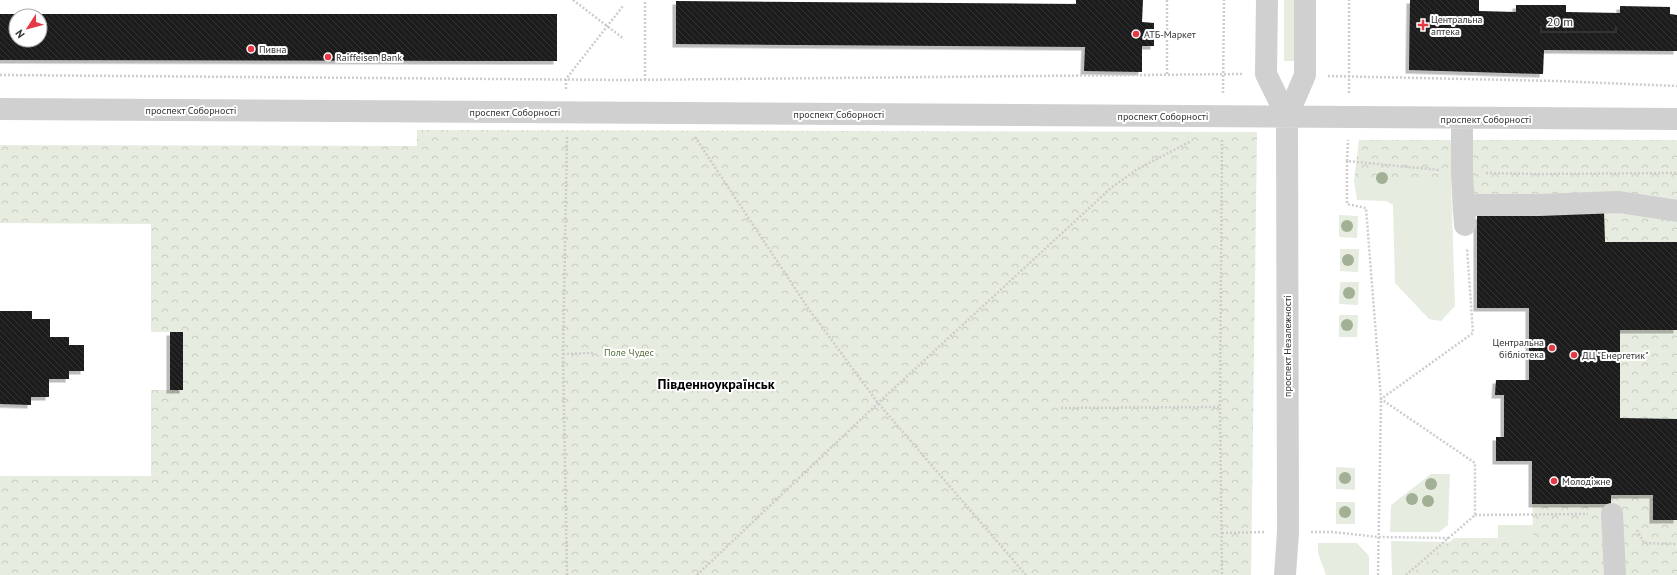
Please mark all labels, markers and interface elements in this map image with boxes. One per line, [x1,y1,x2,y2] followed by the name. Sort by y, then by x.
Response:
[8,8,48,48] north arrow
[1541,8,1616,34] scale bar
[1431,13,1483,38] place label: Центральна аптека
[1547,14,1573,29] text: 20 m
[1418,20,1428,30] marker: Центральна аптека
[12,27,28,41] text: N
[1144,28,1196,41] place label: АТБ-Маркет
[1131,29,1141,39] marker: АТБ-Маркет
[259,43,286,56] place label: Пивна
[246,44,256,54] marker: Пивна
[336,51,402,64] place label: Raiffeisen Bank
[323,52,333,62] marker: Raiffeisen Bank
[146,104,236,117] street label: проспект Соборності
[470,106,560,119] street label: проспект Соборності
[794,108,884,121] street label: проспект Соборності
[1118,110,1208,123] street label: проспект Соборності
[1441,113,1531,126] street label: проспект Соборності
[1281,295,1294,397] street label: проспект Незалежності
[1493,336,1544,361] place label: Центральна бібліотека
[1547,343,1557,353] marker: Центральна бібліотека
[604,346,655,359] park label: Поле Чудес
[1582,349,1648,362] place label: ДЦ "Енергетик"
[1569,350,1579,360] marker: ДЦ "Енергетик"
[657,375,775,393] district label: Південноукраїнськ
[1562,475,1611,488] place label: Молодіжне
[1549,476,1559,486] marker: Молодіжне

